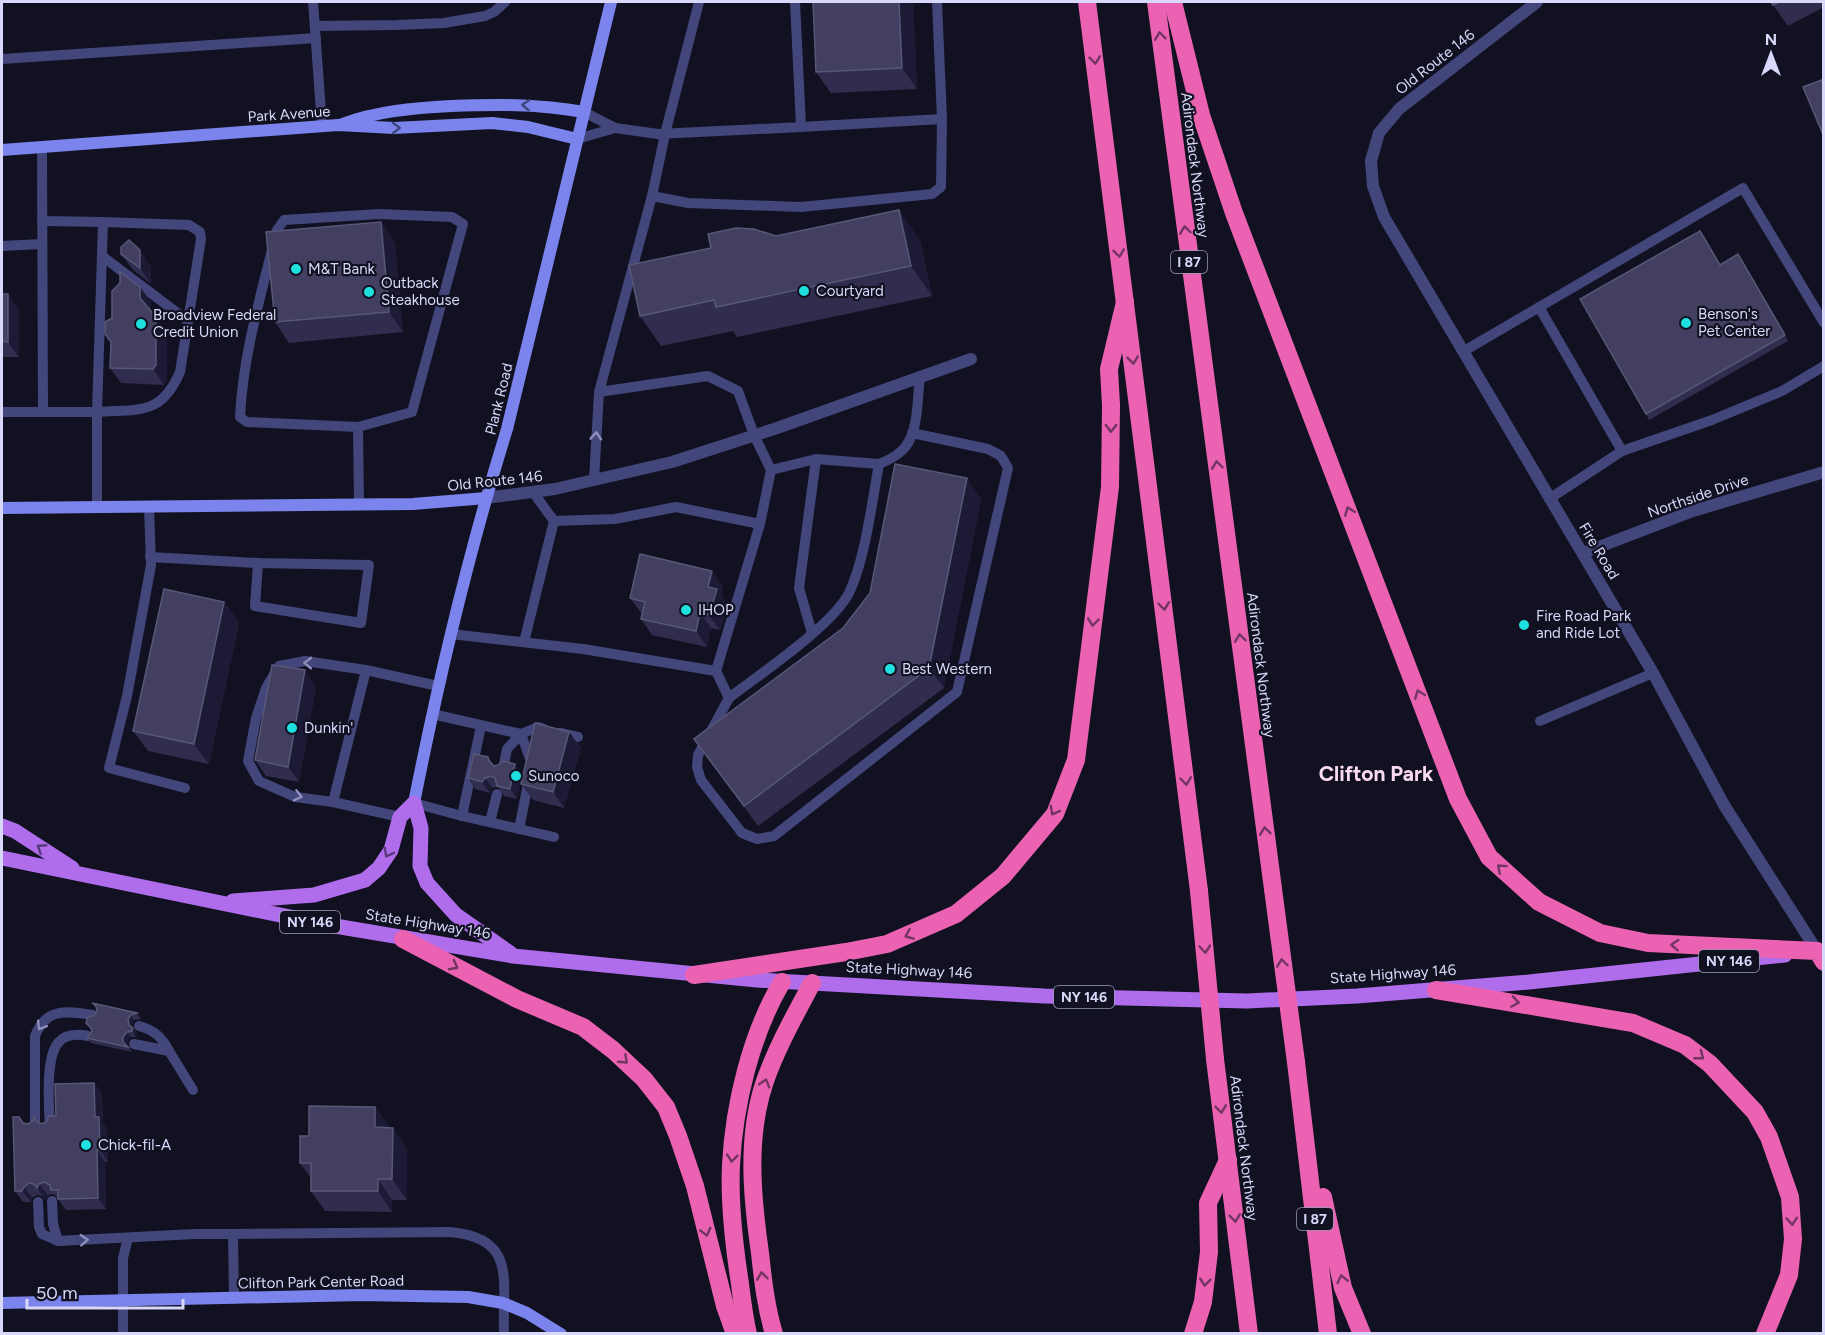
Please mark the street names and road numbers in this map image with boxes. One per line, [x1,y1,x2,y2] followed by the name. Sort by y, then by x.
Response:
[1392,25,1479,98] street label: Old Route 146
[1177,91,1213,239] street label: Adirondack Northway
[247,102,331,126] street label: Park Avenue
[1171,251,1207,273] road number: I 87
[481,361,517,437] street label: Plank Road
[447,467,544,495] street label: Old Route 146
[1645,470,1751,522] street label: Northside Drive
[1575,519,1623,583] street label: Fire Road
[1243,591,1279,739] street label: Adirondack Northway
[364,905,492,943] street label: State Highway 146
[280,911,340,933] road number: NY 146
[1699,950,1759,972] road number: NY 146
[845,958,973,982] street label: State Highway 146
[1329,961,1457,987] street label: State Highway 146
[1054,986,1114,1008] road number: NY 146
[1226,1074,1262,1222] street label: Adirondack Northway
[1297,1208,1333,1230] road number: I 87
[238,1272,404,1292] street label: Clifton Park Center Road

